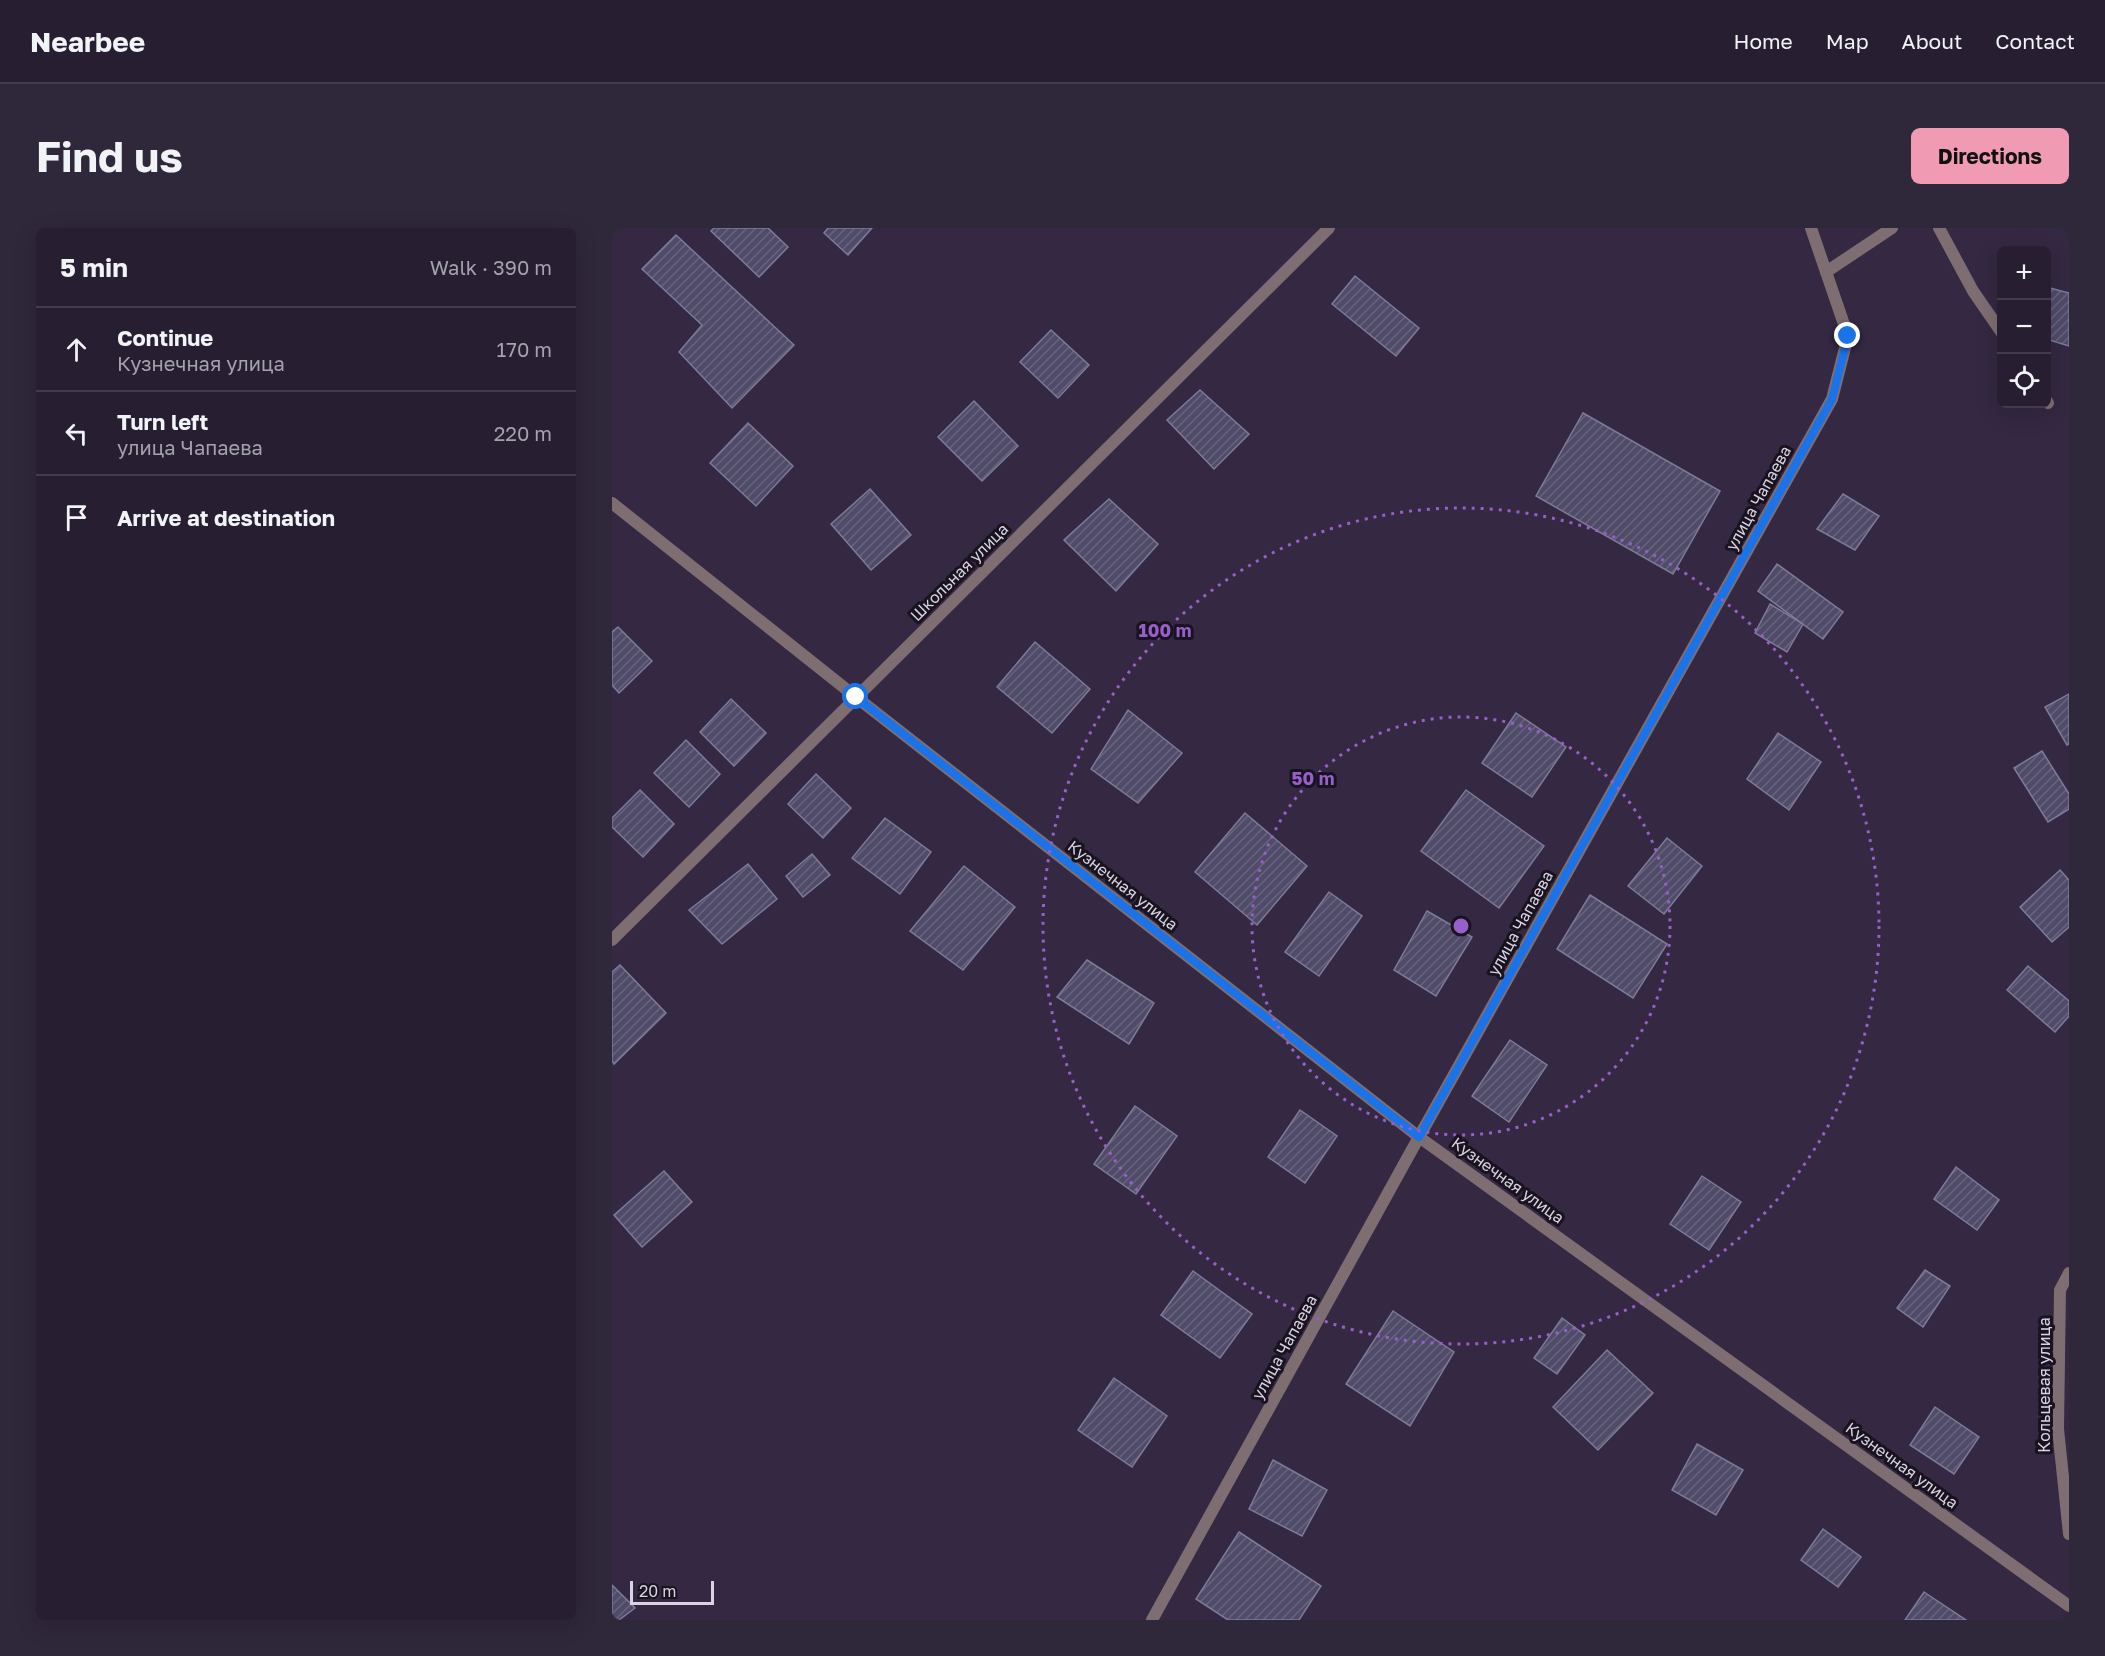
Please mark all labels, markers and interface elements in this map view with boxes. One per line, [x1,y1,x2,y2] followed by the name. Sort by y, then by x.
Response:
[30,25,145,58] text: Nearbee
[1733,28,1793,54] text: Home
[1826,28,1869,54] text: Map
[1902,28,1962,54] text: About
[1995,28,2075,54] text: Contact
[1911,128,2069,184] button: Directions
[36,131,183,181] text: Find us
[1997,246,2051,408] map controls
[1997,246,2051,300] button: +
[60,252,128,283] text: 5 min
[430,255,552,279] text: Walk · 390 m
[1997,300,2051,354] button: −
[1834,322,1860,348] route end
[117,324,213,351] text: Continue
[60,333,93,366] icon: ahead
[497,337,552,361] text: 170 m
[117,351,285,375] text: Кузнечная улица
[1997,354,2051,408] button: locate
[117,408,208,435] text: Turn left
[60,417,93,450] icon: left
[494,421,552,445] text: 220 m
[117,435,263,459] text: улица Чапаева
[1721,442,1795,554] street label: улица Чапаева
[60,501,93,534] icon: arrive
[117,504,335,531] text: Arrive at destination
[906,519,1012,625] street label: Школьная улица
[1139,619,1191,641] text: 100 m
[842,683,868,709] route start
[1292,767,1334,789] text: 50 m
[1064,836,1182,934] street label: Кузнечная улица
[1483,867,1557,979] street label: улица Чапаева
[1451,916,1471,936] centre of rings
[1448,1132,1568,1228] street label: Кузнечная улица
[1247,1291,1321,1403] street label: улица Чапаева
[2034,1317,2054,1453] street label: Кольцевая улица
[1842,1417,1962,1513] street label: Кузнечная улица
[630,1578,714,1606] scale bar
[639,1581,676,1601] text: 20 m

